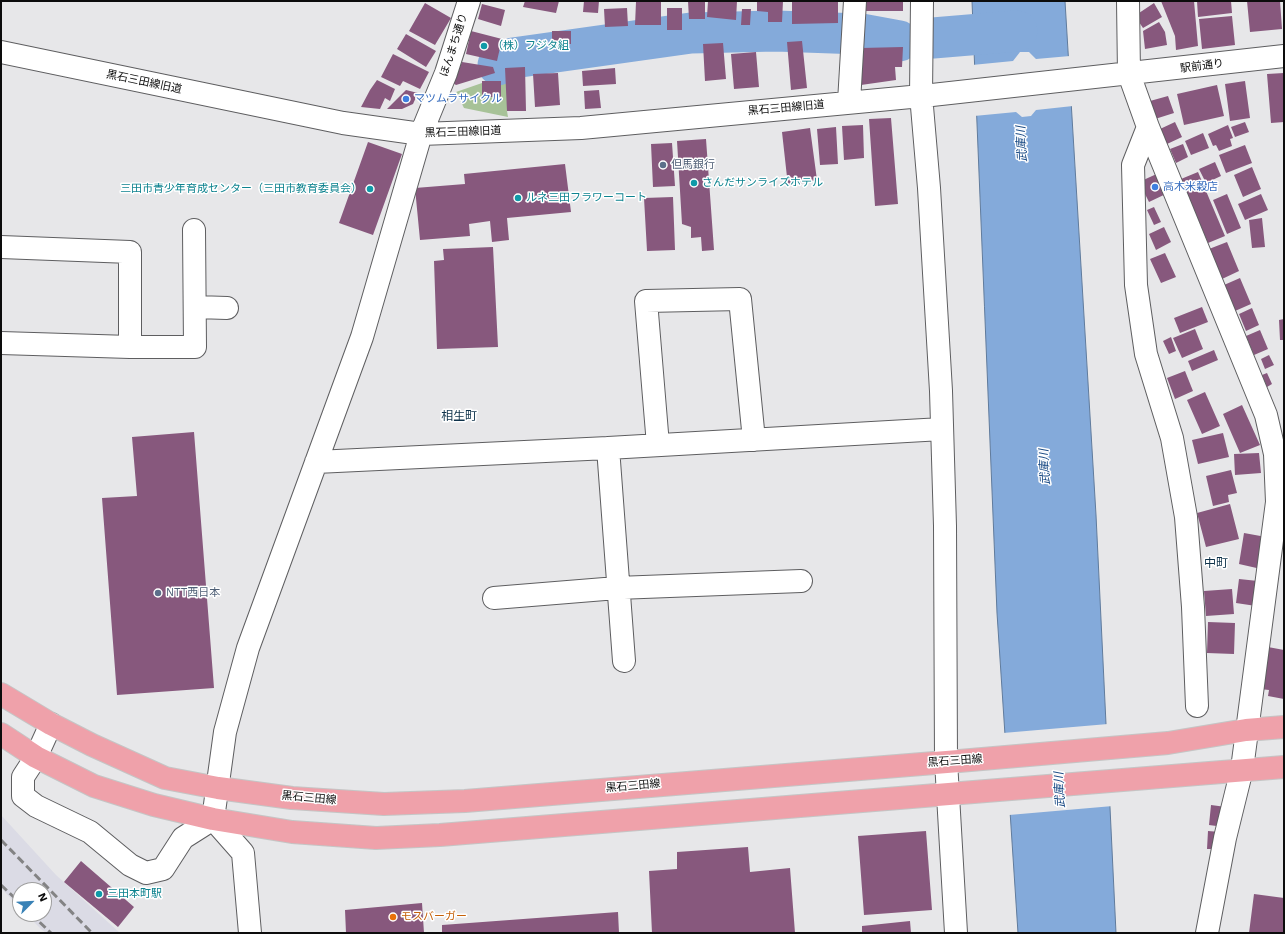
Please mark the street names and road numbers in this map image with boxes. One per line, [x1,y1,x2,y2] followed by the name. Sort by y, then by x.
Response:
[438,12,470,78] street label: ほんまち通り
[1179,57,1225,75] street label: 駅前通り
[105,68,183,96] street label: 黒石三田線旧道
[747,98,825,118] street label: 黒石三田線旧道
[424,124,502,140] street label: 黒石三田線旧道
[927,752,983,770] street label: 黒石三田線
[605,777,661,795] street label: 黒石三田線
[281,789,337,807] street label: 黒石三田線

